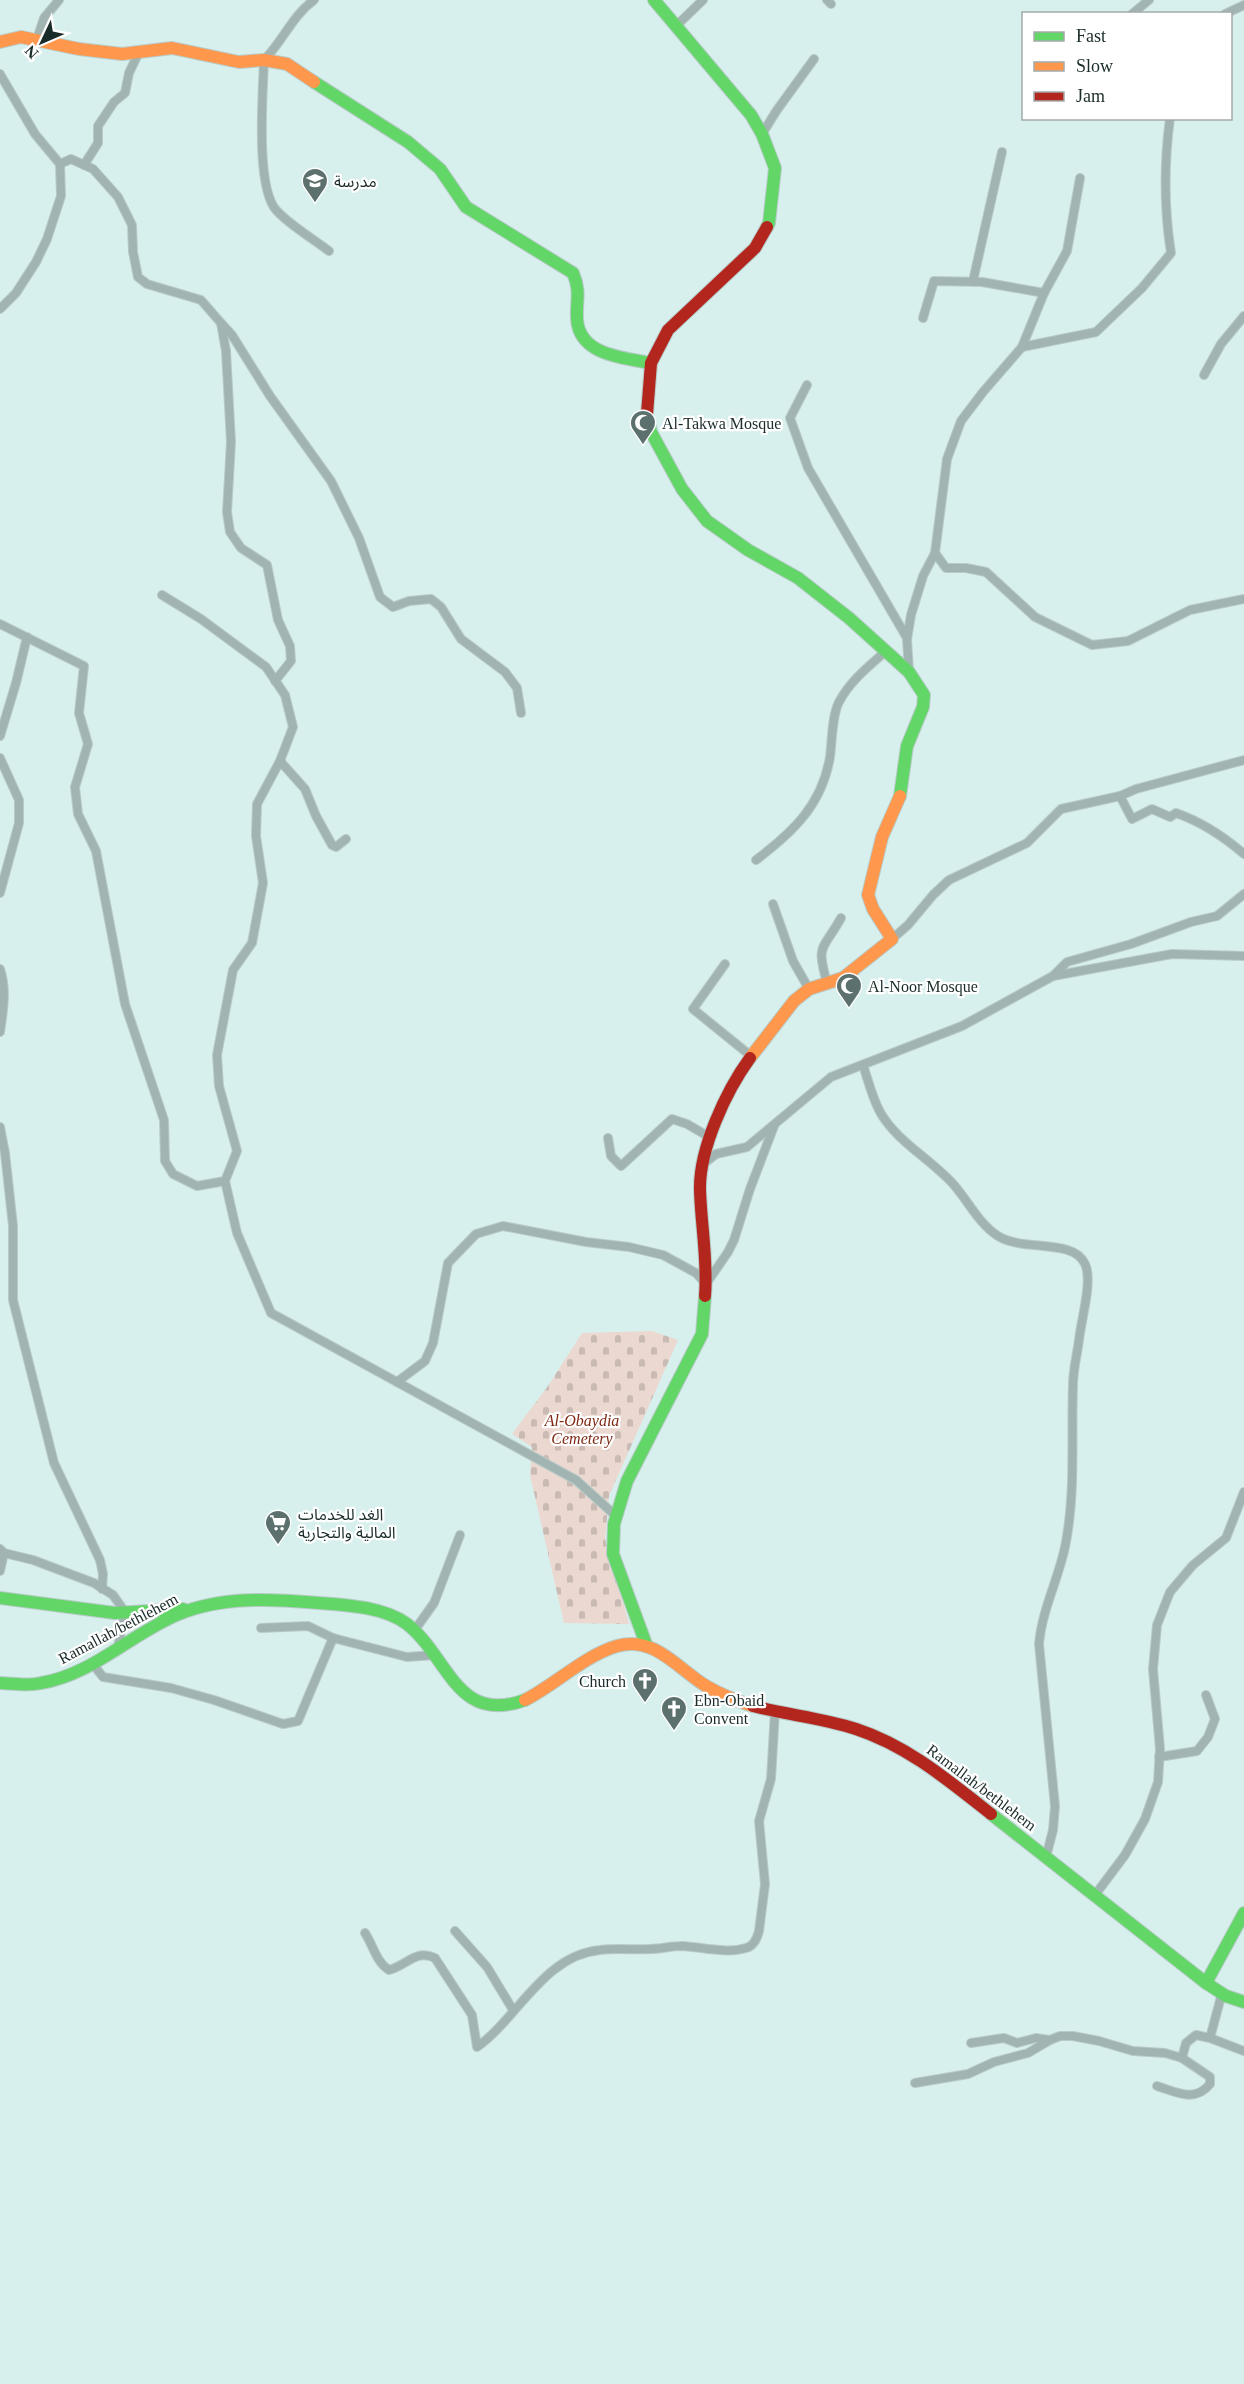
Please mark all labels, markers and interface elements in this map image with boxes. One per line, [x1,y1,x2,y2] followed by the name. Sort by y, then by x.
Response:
[12,12,72,72] north arrow
[1022,12,1232,120] legend
[1076,26,1106,46] text: Fast
[21,42,42,62] text: N
[1076,56,1113,76] text: Slow
[1076,86,1105,106] text: Jam
[300,166,330,204] school or university icon: مدرسة
[334,173,377,191] place label: مدرسة
[628,408,658,446] mosque icon: Al-Takwa Mosque
[662,415,781,433] place label: Al-Takwa Mosque
[834,971,864,1009] mosque icon: Al-Noor Mosque
[868,978,978,996] place label: Al-Noor Mosque
[544,1412,619,1448] park label: Al-Obaydia Cemetery
[298,1506,396,1542] place label: الغد للخدمات المالية والتجارية
[263,1508,293,1546] supermarket icon: الغد للخدمات المالية والتجارية
[56,1590,181,1667] street label: Ramallah/bethlehem
[630,1666,660,1704] church icon: Church
[579,1673,626,1690] place label: Church
[694,1692,764,1727] place label: Ebn-Obaid Convent
[659,1694,689,1732] church icon: Ebn-Obaid Convent
[924,1741,1040,1834] street label: Ramallah/bethlehem

